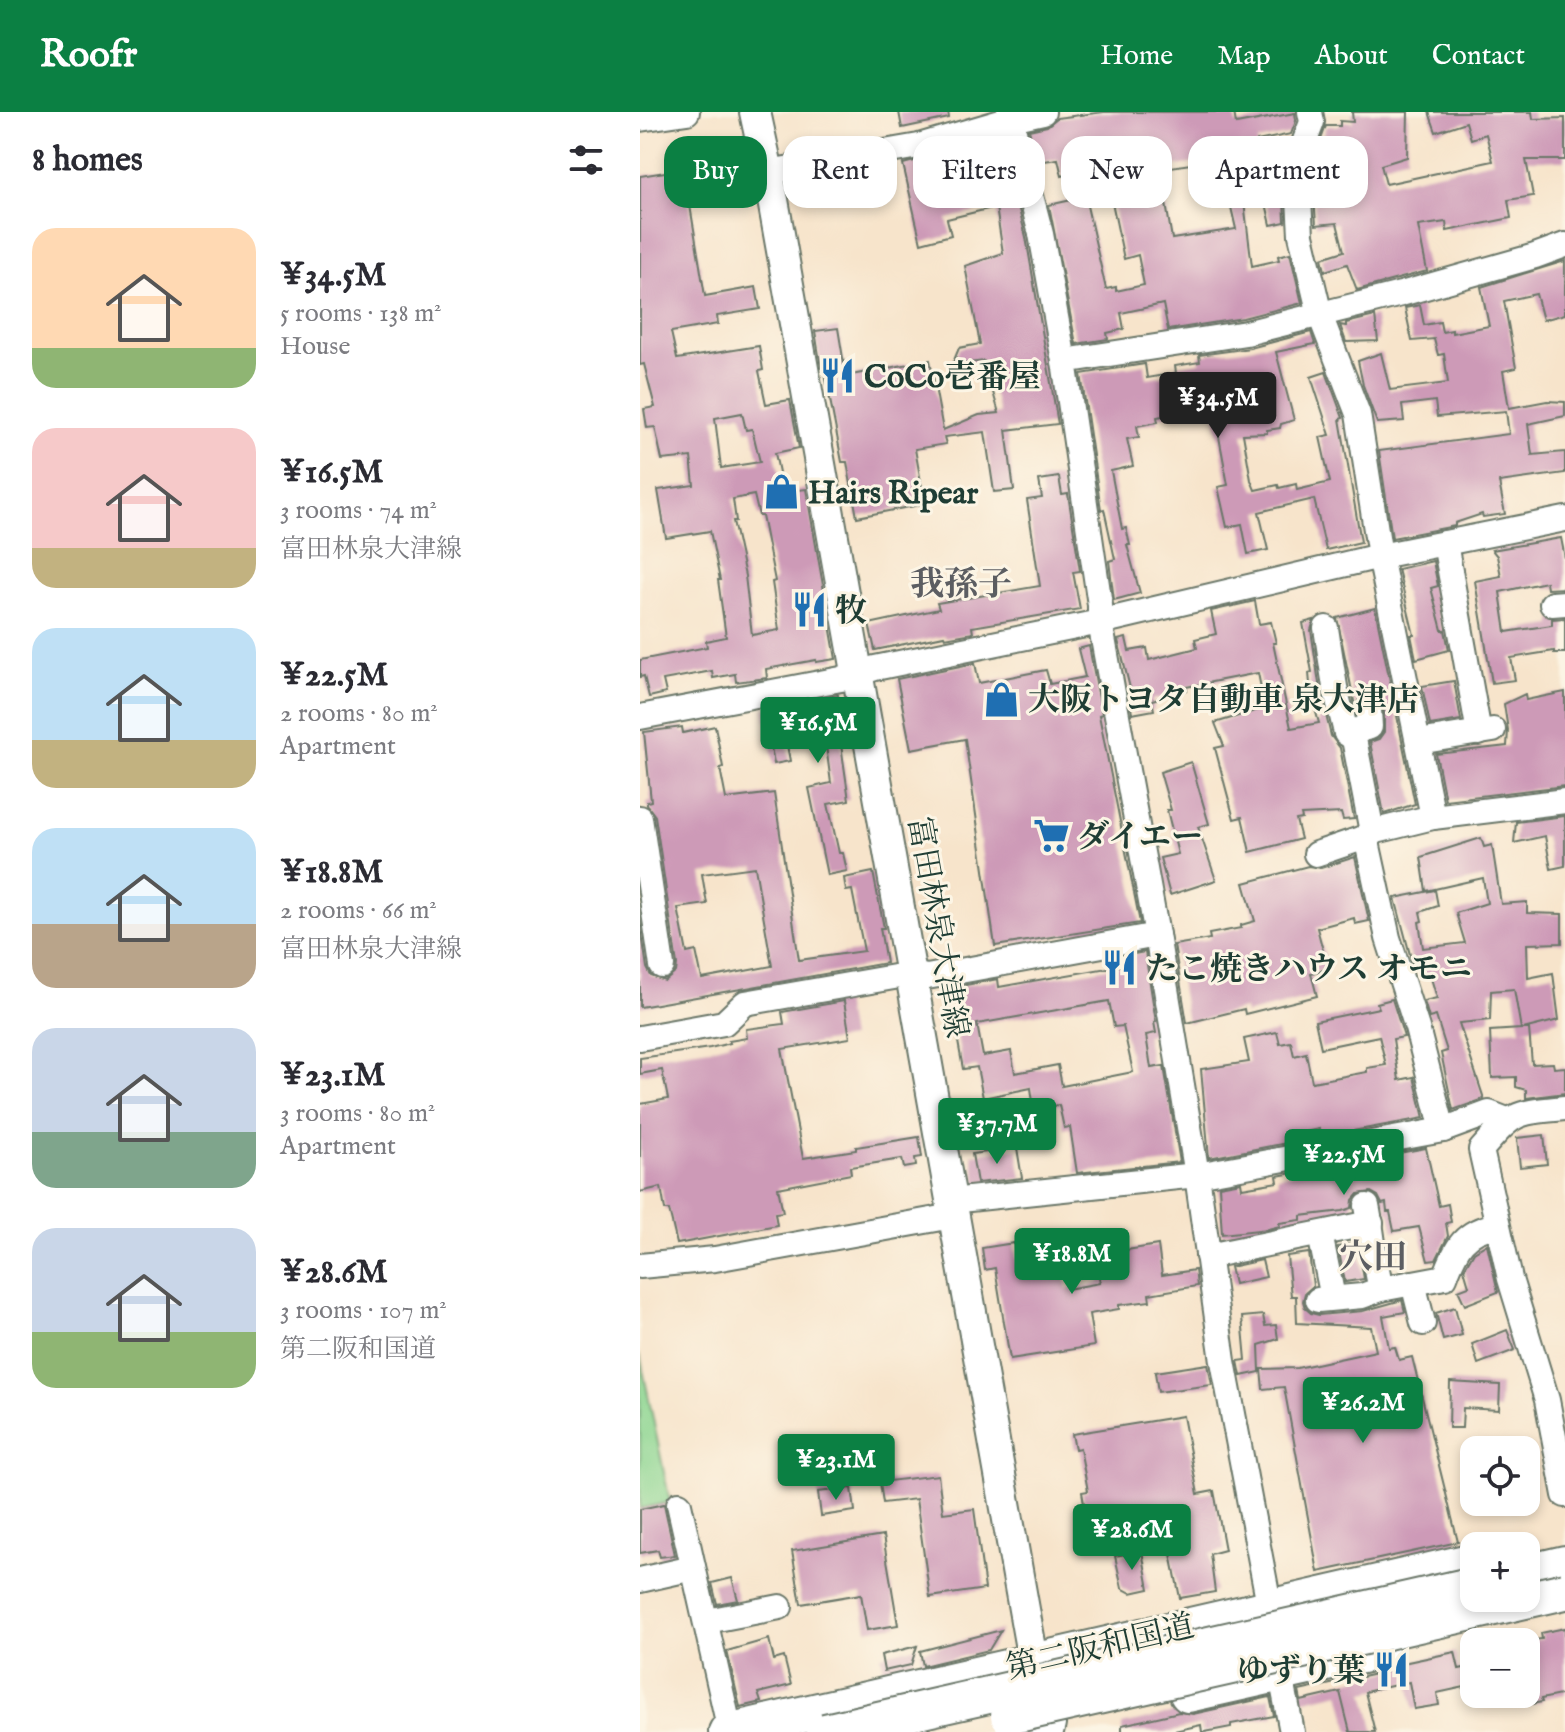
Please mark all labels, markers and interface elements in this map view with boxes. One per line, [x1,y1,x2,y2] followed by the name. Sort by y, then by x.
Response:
[40,32,137,80] text: Roofr
[1100,39,1173,74] text: Home
[1217,39,1271,74] text: Map
[1315,39,1388,74] text: About
[1432,39,1525,74] text: Contact
[664,136,767,208] chip: Buy
[783,136,897,208] chip: Rent
[913,136,1045,208] chip: Filters
[1061,136,1172,208] chip: New
[1188,136,1368,208] chip: Apartment
[564,138,608,182] icon: filters
[32,139,143,182] text: 8 homes
[280,254,387,297] text: ¥34.5M
[96,260,192,356] icon: home
[280,297,442,330] text: 5 rooms · 138 m²
[280,330,350,363] text: House
[819,357,857,395] restaurant icon: CoCo壱番屋
[864,358,1040,399] place label: CoCo壱番屋
[1153,372,1283,440] pin: ¥34.5M
[1177,381,1259,414] text: ¥34.5M
[280,451,383,494] text: ¥16.5M
[96,460,192,556] icon: home
[763,473,801,511] shop icon: Hairs Ripear
[808,474,978,515] place label: Hairs Ripear
[280,494,437,527] text: 3 rooms · 74 m²
[280,533,462,566] text: 富田林泉大津線
[910,564,1012,607] district label: 我孫子
[790,591,828,629] restaurant icon: 牧
[835,592,867,633] place label: 牧
[280,654,388,697] text: ¥22.5M
[96,660,192,756] icon: home
[983,680,1021,718] shop icon: 大阪トヨタ自動車 泉大津店
[1028,681,1419,722] place label: 大阪トヨタ自動車 泉大津店
[280,697,438,730] text: 2 rooms · 80 m²
[753,697,883,765] pin: ¥16.5M
[778,706,858,739] text: ¥16.5M
[280,730,396,763] text: Apartment
[897,814,976,1041] street label: 富田林泉大津線
[1032,817,1070,855] supermarket icon: ダイエー
[1077,818,1203,859] place label: ダイエー
[280,851,383,894] text: ¥18.8M
[96,860,192,956] icon: home
[280,894,437,927] text: 2 rooms · 66 m²
[280,933,462,966] text: 富田林泉大津線
[1101,949,1139,987] restaurant icon: たこ焼きハウス オモニ
[1146,950,1472,991] place label: たこ焼きハウス オモニ
[280,1054,385,1097] text: ¥23.1M
[96,1060,192,1156] icon: home
[280,1097,435,1130] text: 3 rooms · 80 m²
[932,1098,1062,1166] pin: ¥37.7M
[956,1107,1038,1140] text: ¥37.7M
[1279,1129,1409,1197] pin: ¥22.5M
[280,1130,396,1163] text: Apartment
[1303,1138,1385,1171] text: ¥22.5M
[1007,1228,1137,1296] pin: ¥18.8M
[1032,1237,1112,1270] text: ¥18.8M
[1339,1237,1407,1280] district label: 穴田
[280,1251,388,1294] text: ¥28.6M
[96,1260,192,1356] icon: home
[280,1294,447,1327] text: 3 rooms · 107 m²
[280,1333,436,1366] text: 第二阪和国道
[1298,1377,1428,1445] pin: ¥26.2M
[1321,1386,1405,1419] text: ¥26.2M
[771,1434,901,1502] pin: ¥23.1M
[1460,1436,1540,1708] map controls
[1460,1436,1540,1516] button: locate
[796,1443,876,1476] text: ¥23.1M
[1067,1504,1197,1572] pin: ¥28.6M
[1091,1513,1173,1546] text: ¥28.6M
[1460,1532,1540,1612] button: +
[1002,1607,1199,1690] street label: 第二阪和国道
[1460,1628,1540,1708] button: −
[1372,1651,1410,1689] restaurant icon: ゆずり葉
[1237,1652,1365,1693] place label: ゆずり葉

